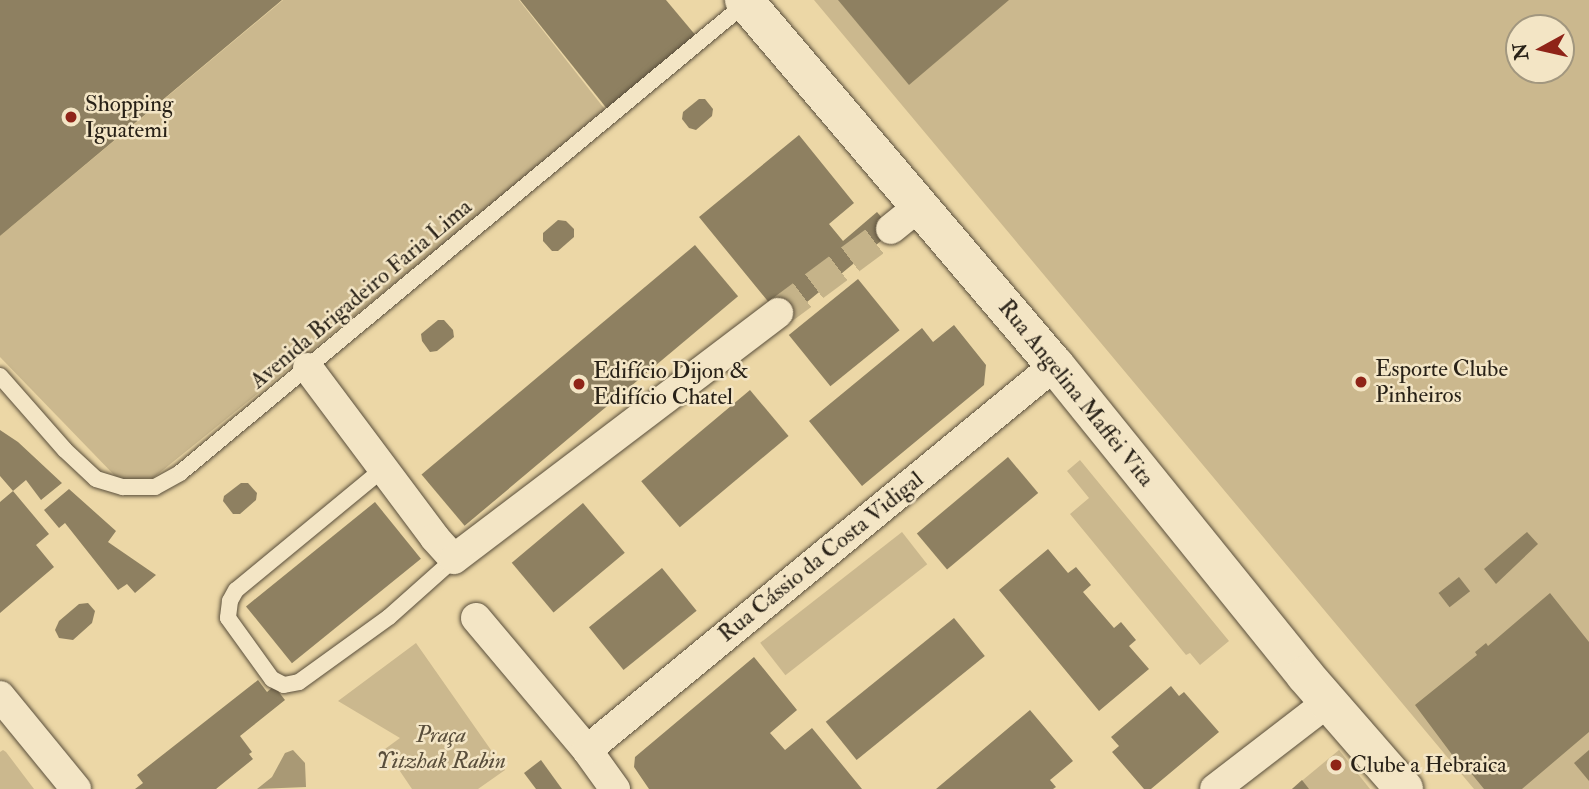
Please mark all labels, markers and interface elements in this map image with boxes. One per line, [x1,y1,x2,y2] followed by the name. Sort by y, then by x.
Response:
[1505,14,1575,84] north arrow
[1508,42,1534,62] text: N
[85,90,173,144] place label: Shopping Iguatemi
[63,109,79,125] marker: Shopping Iguatemi
[244,193,478,395] street label: Avenida Brigadeiro Faria Lima
[992,294,1160,492] street label: Rua Angelina Maffei Vita
[1375,355,1508,409] place label: Esporte Clube Pinheiros
[593,357,749,411] place label: Edifício Dijon & Edifício Chatel
[1353,374,1369,390] marker: Esporte Clube Pinheiros
[571,376,587,392] marker: Edifício Dijon & Edifício Chatel
[713,466,929,648] street label: Rua Cássio da Costa Vidigal
[376,721,506,775] park label: Praça Yitzhak Rabin
[1350,751,1507,779] place label: Clube a Hebraica
[1328,757,1344,773] marker: Clube a Hebraica

